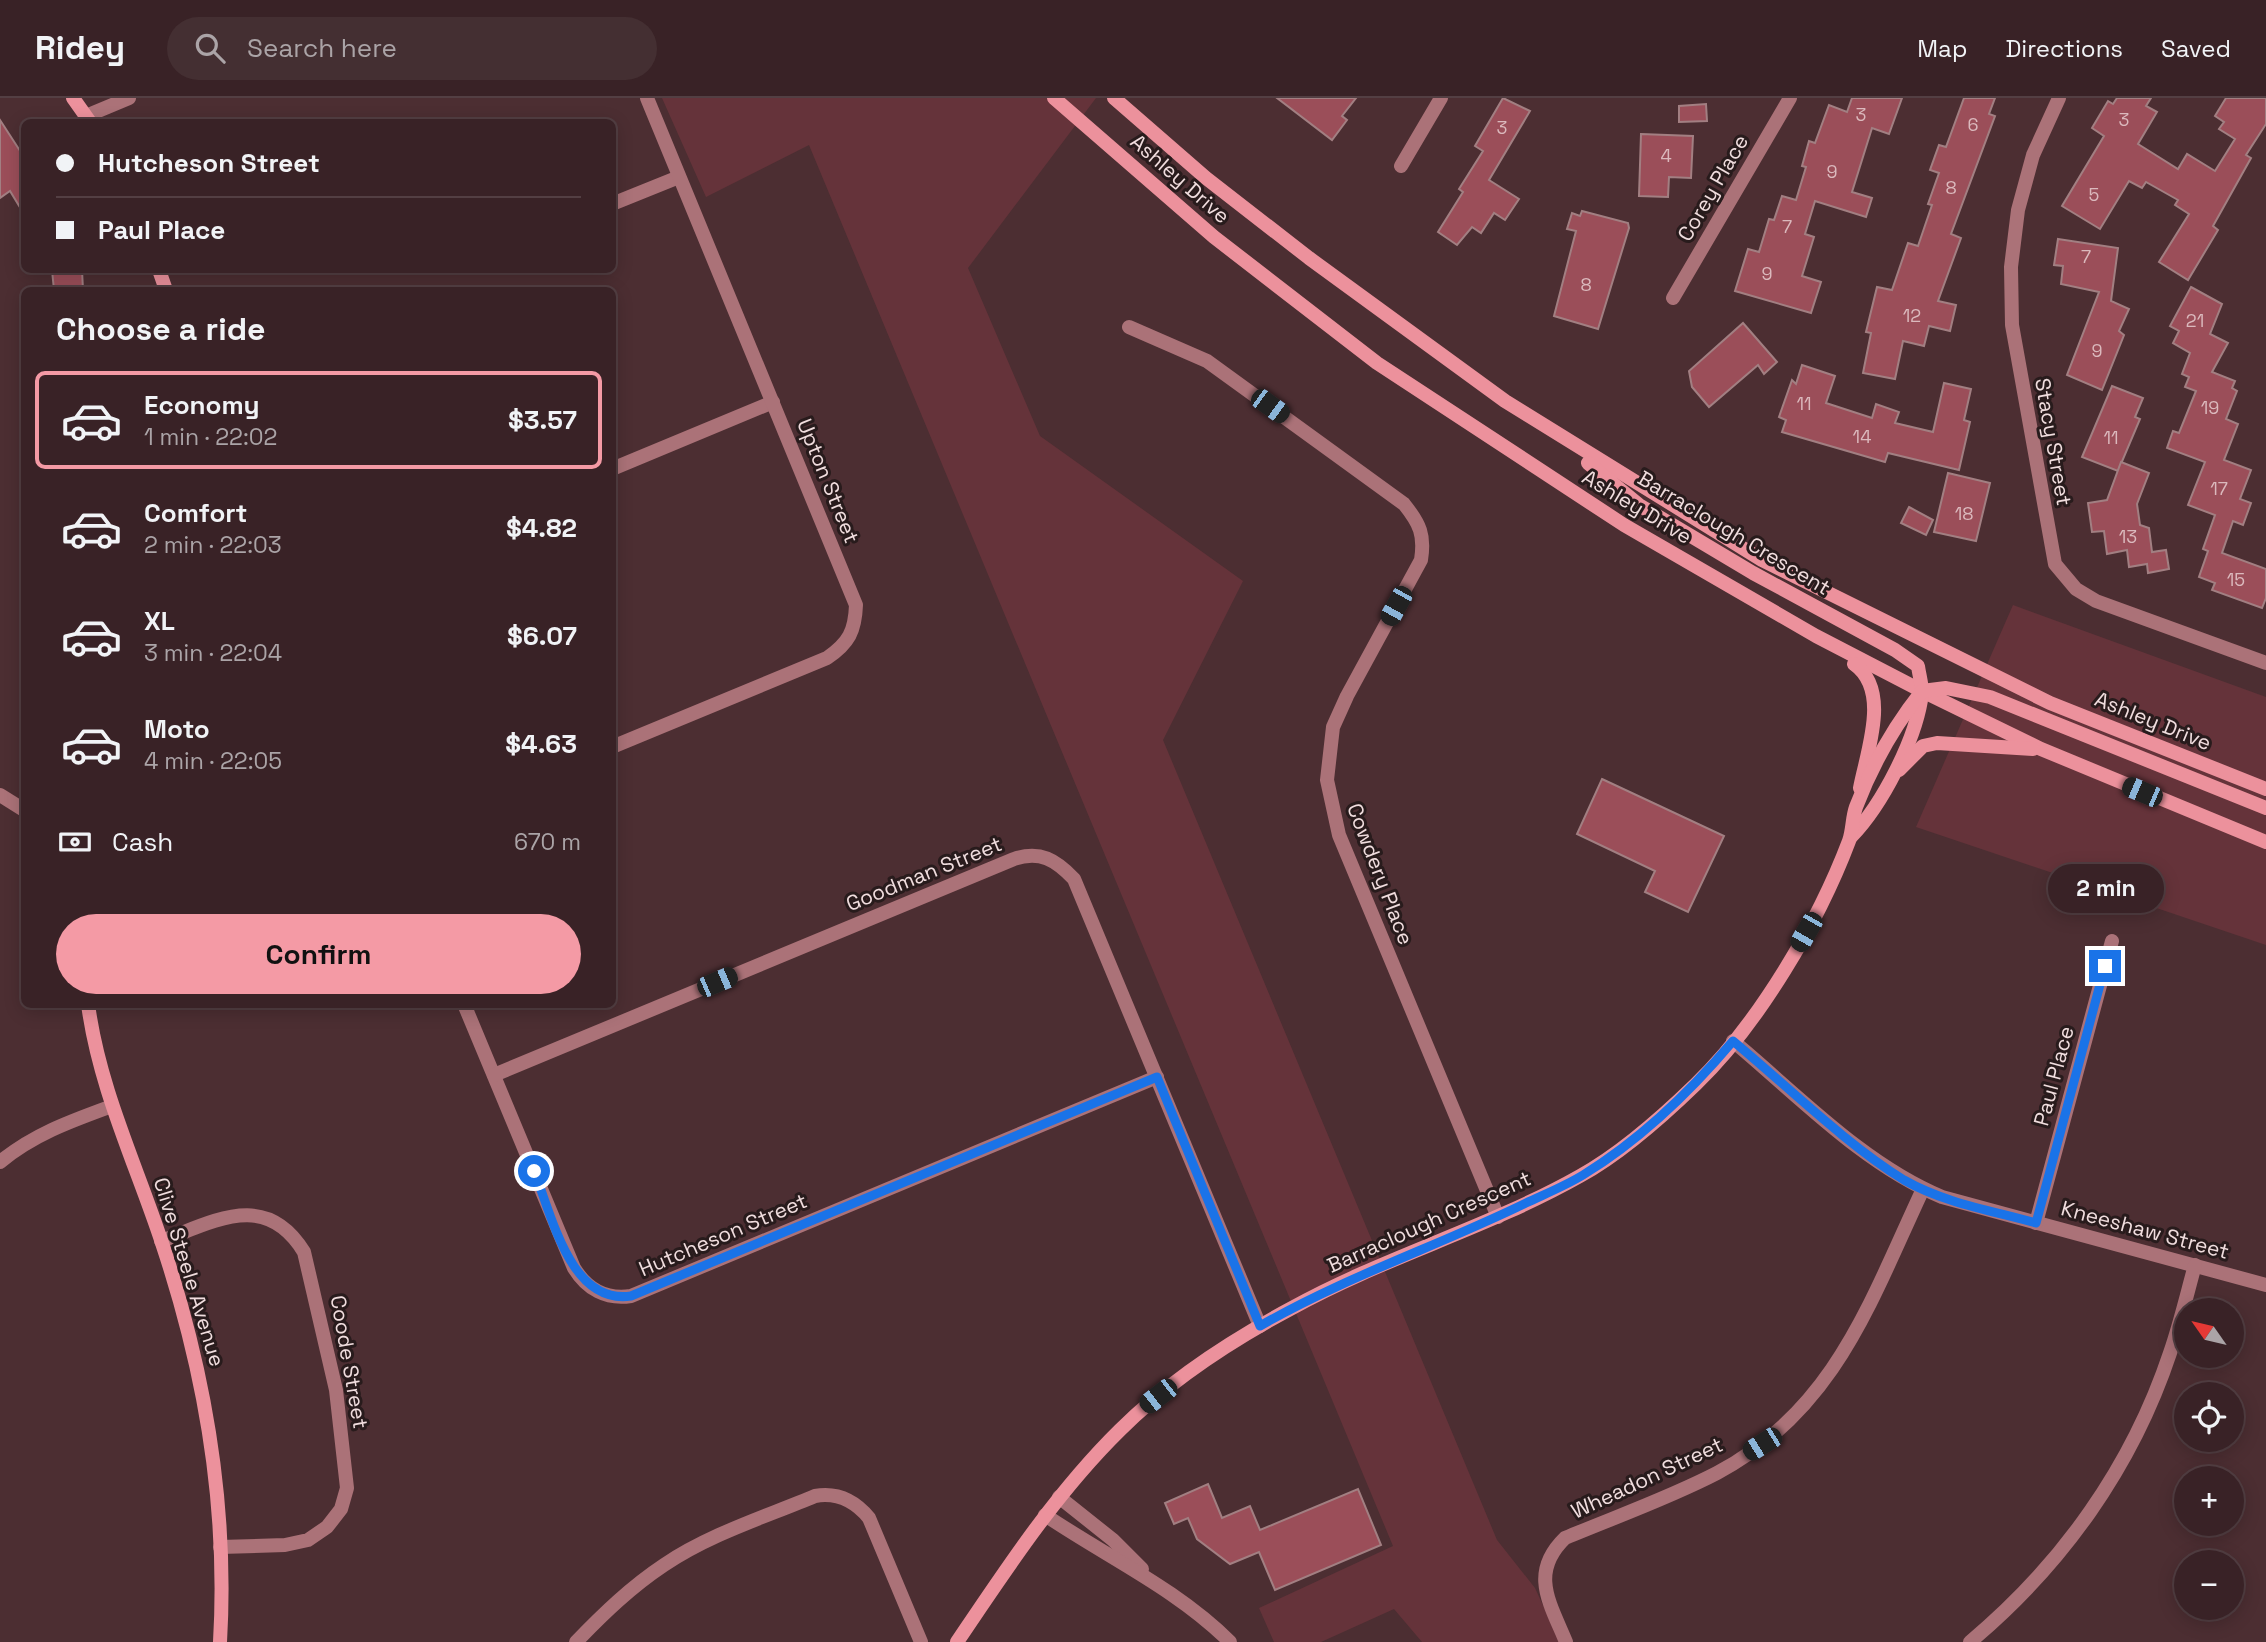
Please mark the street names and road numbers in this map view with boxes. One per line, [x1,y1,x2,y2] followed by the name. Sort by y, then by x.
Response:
[1125,128,1236,229] street label: Ashley Drive
[1671,129,1754,246] street label: Corey Place
[2029,376,2078,508] street label: Stacy Street
[791,415,866,547] street label: Upton Street
[1577,463,1697,550] street label: Ashley Drive
[1633,464,1836,601] street label: Barraclough Crescent
[2091,685,2215,756] street label: Ashley Drive
[1341,799,1420,948] street label: Cowdery Place
[842,830,1006,917] street label: Goodman Street
[2027,1023,2080,1129] street label: Paul Place
[1323,1164,1535,1279] street label: Barraclough Crescent
[148,1174,231,1370] street label: Clive Steele Avenue
[635,1187,811,1282] street label: Hutcheson Street
[2058,1194,2232,1265] street label: Kneeshaw Street
[324,1293,375,1431] street label: Coode Street
[1567,1431,1727,1525] street label: Wheadon Street

